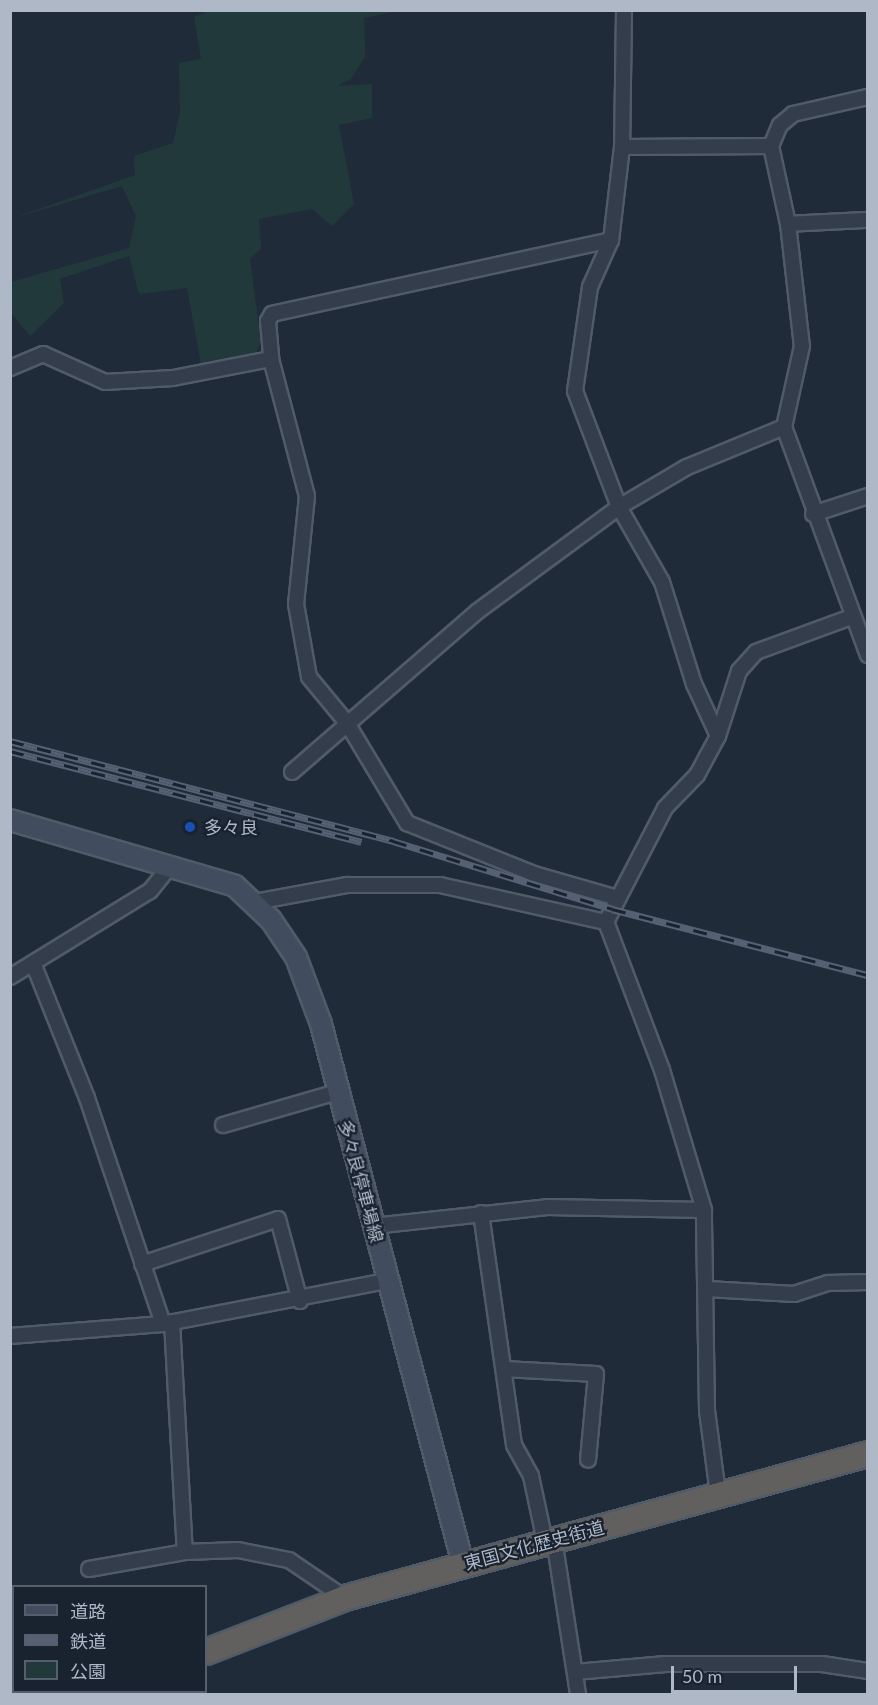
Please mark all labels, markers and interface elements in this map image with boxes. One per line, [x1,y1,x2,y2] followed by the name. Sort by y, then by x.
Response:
[204,816,258,838] place label: 多々良
[181,818,199,836] marker: 多々良
[334,1117,388,1245] street label: 多々良停車場線
[462,1516,606,1574] street label: 東国文化歴史街道
[12,1585,207,1693] legend
[70,1600,106,1622] text: 道路
[70,1630,106,1652] text: 鉄道
[674,1654,800,1692] scale bar
[70,1660,106,1682] text: 公園
[682,1665,722,1687] text: 50 m

